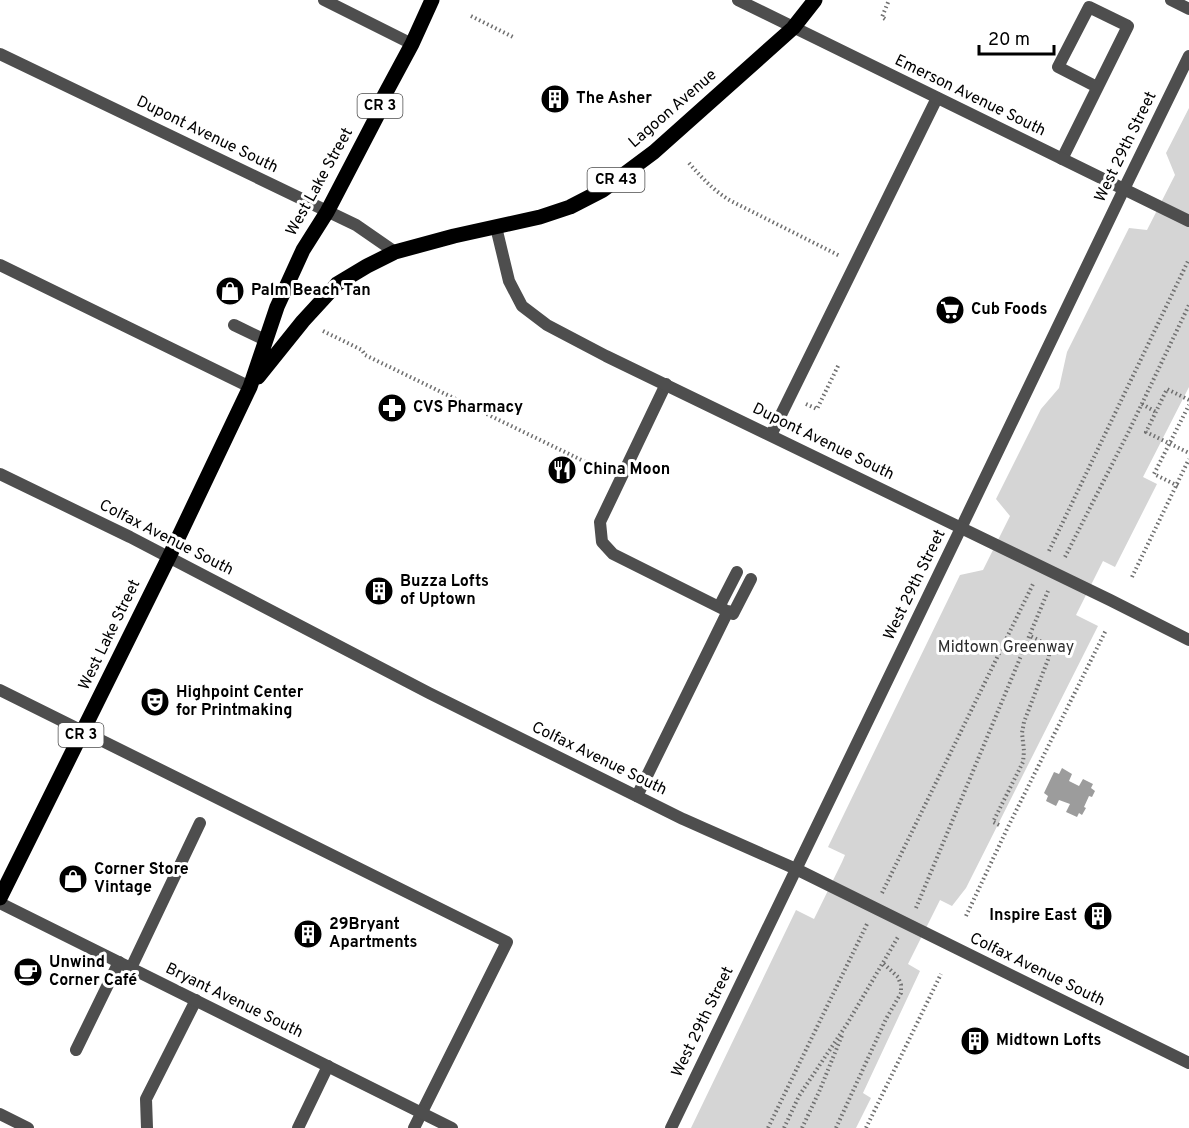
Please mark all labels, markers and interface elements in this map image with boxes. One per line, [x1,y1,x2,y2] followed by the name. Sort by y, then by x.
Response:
[979,18,1054,56] scale bar
[988,29,1030,52] text: 20 m
[891,51,1049,141] street label: Emerson Avenue South
[625,65,721,153] street label: Lagoon Avenue
[539,83,571,115] building icon: The Asher
[1091,88,1161,206] street label: West 29th Street
[576,89,652,109] place label: The Asher
[133,92,281,178] street label: Dupont Avenue South
[358,94,403,118] road number: CR 3
[282,124,358,240] street label: West Lake Street
[588,168,644,192] road number: CR 43
[214,275,246,307] shop icon: Palm Beach Tan
[251,281,371,301] place label: Palm Beach Tan
[934,294,966,326] supermarket icon: Cub Foods
[971,300,1047,320] place label: Cub Foods
[376,392,408,424] pharmacy icon: CVS Pharmacy
[413,398,523,418] place label: CVS Pharmacy
[749,399,897,485] street label: Dupont Avenue South
[546,454,578,486] restaurant icon: China Moon
[583,460,670,480] place label: China Moon
[95,495,237,581] street label: Colfax Avenue South
[880,526,950,644] street label: West 29th Street
[400,572,489,610] place label: Buzza Lofts of Uptown
[363,575,395,607] building icon: Buzza Lofts of Uptown
[75,576,145,694] street label: West Lake Street
[938,638,1074,658] park label: Midtown Greenway
[176,683,304,721] place label: Highpoint Center for Printmaking
[139,686,171,718] theatre icon: Highpoint Center for Printmaking
[528,718,670,800] street label: Colfax Avenue South
[58,723,104,747] road number: CR 3
[94,860,189,898] place label: Corner Store Vintage
[57,863,89,895] shop icon: Corner Store Vintage
[1082,900,1114,932] building icon: Inspire East
[989,906,1077,926] place label: Inspire East
[329,915,418,953] place label: 29Bryant Apartments
[292,918,324,950] building icon: 29Bryant Apartments
[966,929,1108,1011] street label: Colfax Avenue South
[49,953,137,991] place label: Unwind Corner Café
[12,956,44,988] cafe icon: Unwind Corner Café
[162,959,306,1043] street label: Bryant Avenue South
[668,963,738,1081] street label: West 29th Street
[959,1025,991,1057] building icon: Midtown Lofts
[996,1031,1102,1051] place label: Midtown Lofts

